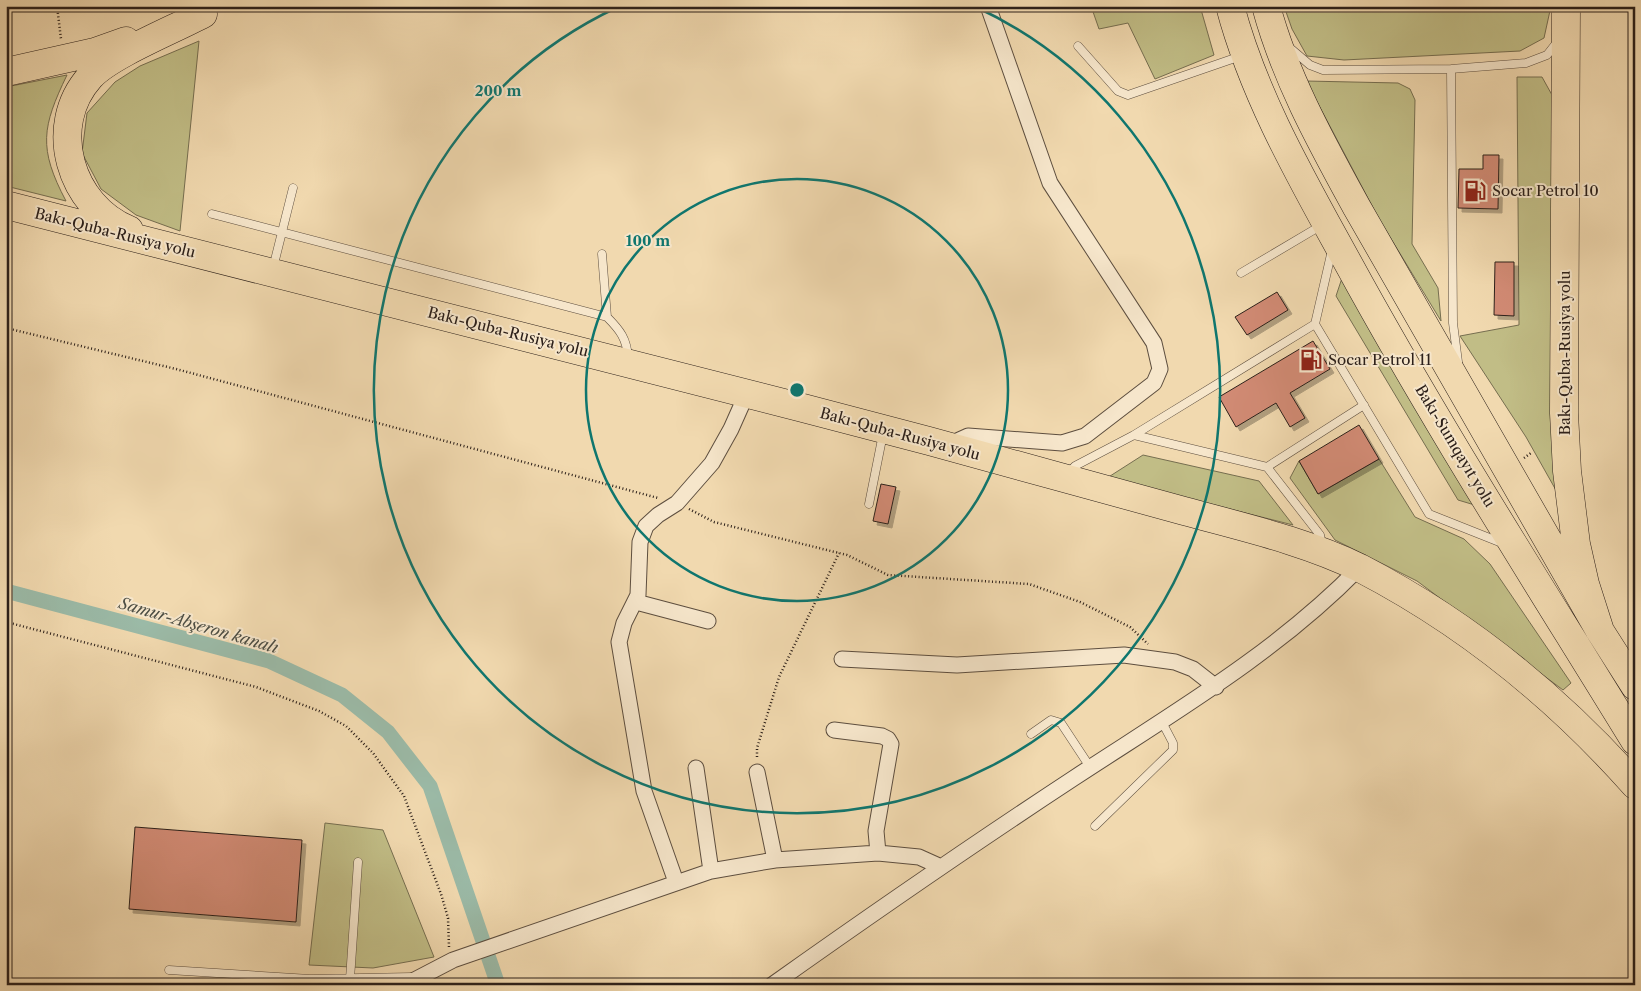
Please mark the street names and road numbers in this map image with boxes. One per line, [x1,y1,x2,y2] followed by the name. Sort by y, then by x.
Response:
[33,203,198,262] street label: Bakı-Quba-Rusiya yolu
[1555,270,1574,436] street label: Bakı-Quba-Rusiya yolu
[426,302,591,361] street label: Bakı-Quba-Rusiya yolu
[1411,381,1500,511] street label: Bakı-Sumqayıt yolu
[818,403,982,464] street label: Bakı-Quba-Rusiya yolu

